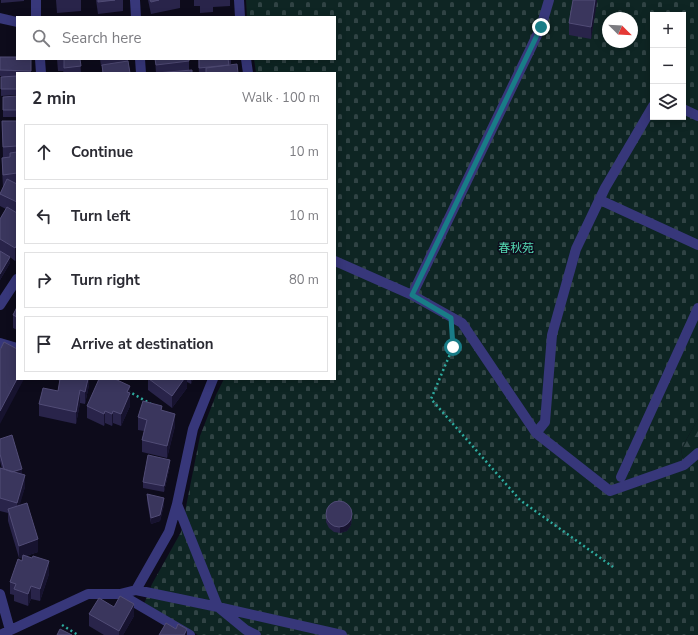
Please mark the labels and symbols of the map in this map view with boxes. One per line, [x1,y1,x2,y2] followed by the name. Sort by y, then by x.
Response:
[602,12,638,48] north arrow
[532,18,550,36] route end
[498,240,534,256] park label: 春秋苑
[444,338,462,356] route start

